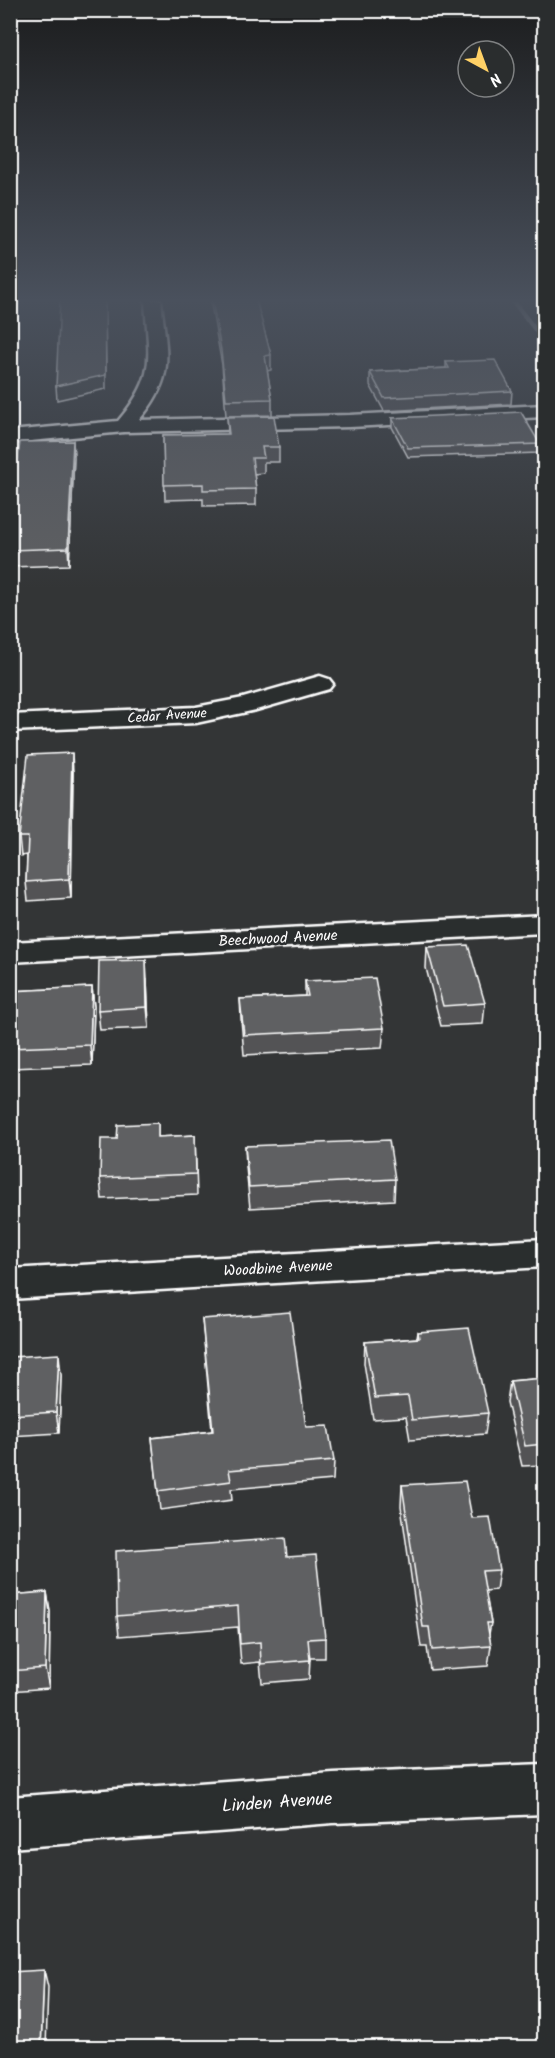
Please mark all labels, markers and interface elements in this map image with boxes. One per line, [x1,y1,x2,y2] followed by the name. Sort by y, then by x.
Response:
[456,39,516,99] north arrow
[483,66,507,92] text: N
[127,702,208,730] street label: Cedar Avenue
[218,924,338,954] street label: Beechwood Avenue
[223,1254,333,1284] street label: Woodbine Avenue
[221,1785,333,1822] street label: Linden Avenue

